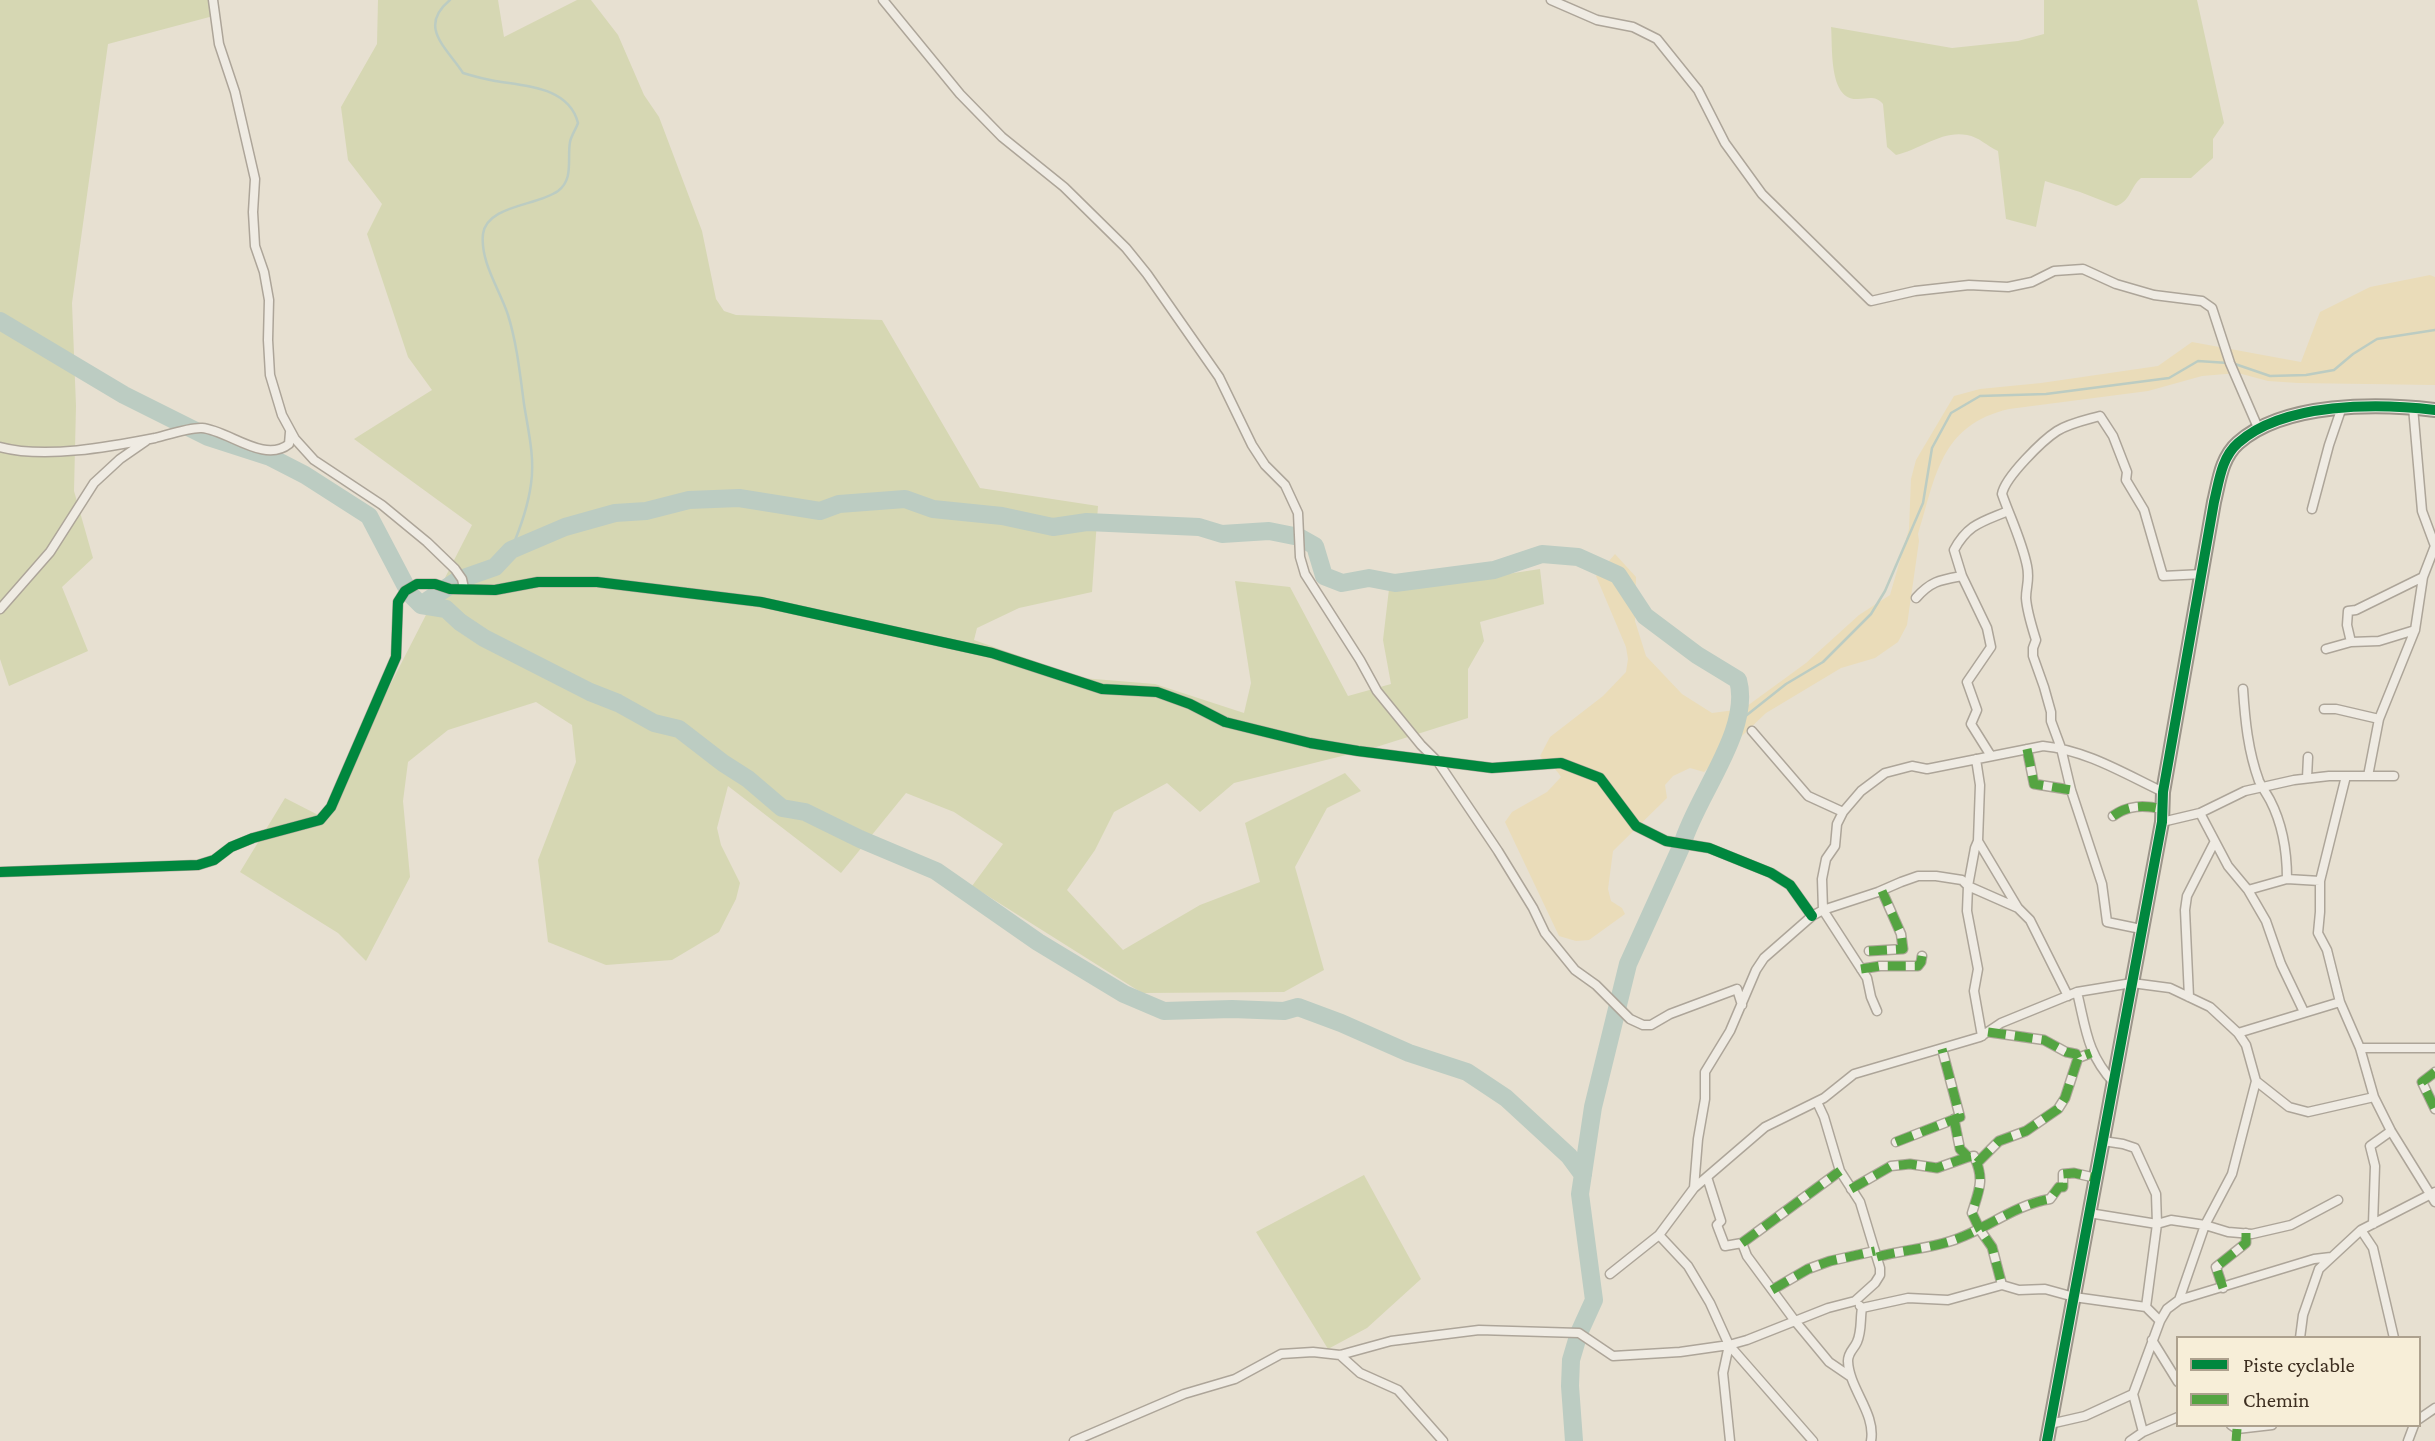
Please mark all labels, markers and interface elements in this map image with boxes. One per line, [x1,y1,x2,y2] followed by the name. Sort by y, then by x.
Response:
[2176,1336,2421,1427] legend
[2243,1353,2355,1377] text: Piste cyclable
[2243,1388,2310,1412] text: Chemin

